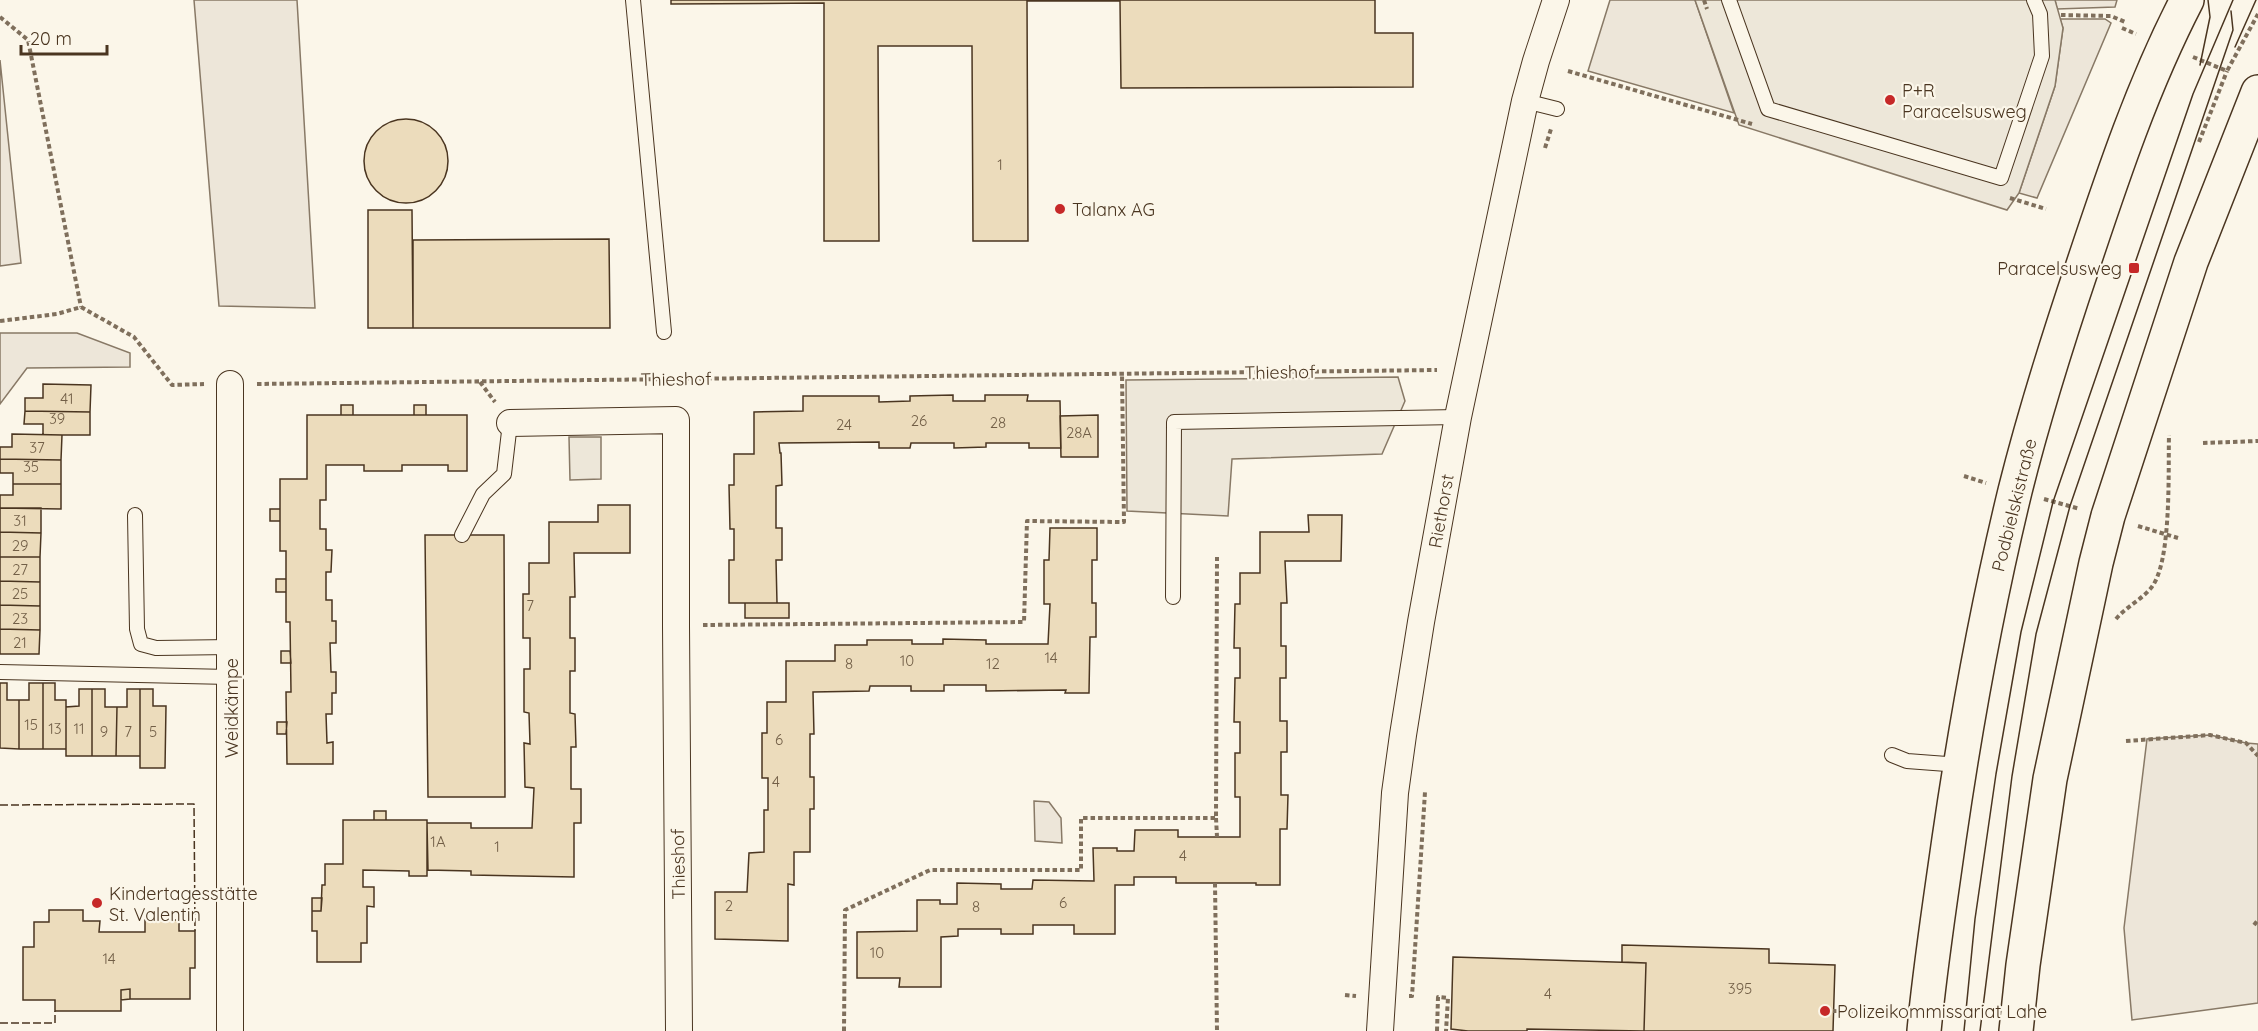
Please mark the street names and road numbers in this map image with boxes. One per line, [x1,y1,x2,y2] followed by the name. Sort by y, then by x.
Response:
[1244,360,1316,384] street label: Thieshof
[640,367,712,391] street label: Thieshof
[1986,436,2042,574] street label: Podbielskistraße
[1423,472,1459,550] street label: Riethorst
[220,658,243,758] street label: Weidkämpe
[666,828,690,900] street label: Thieshof

